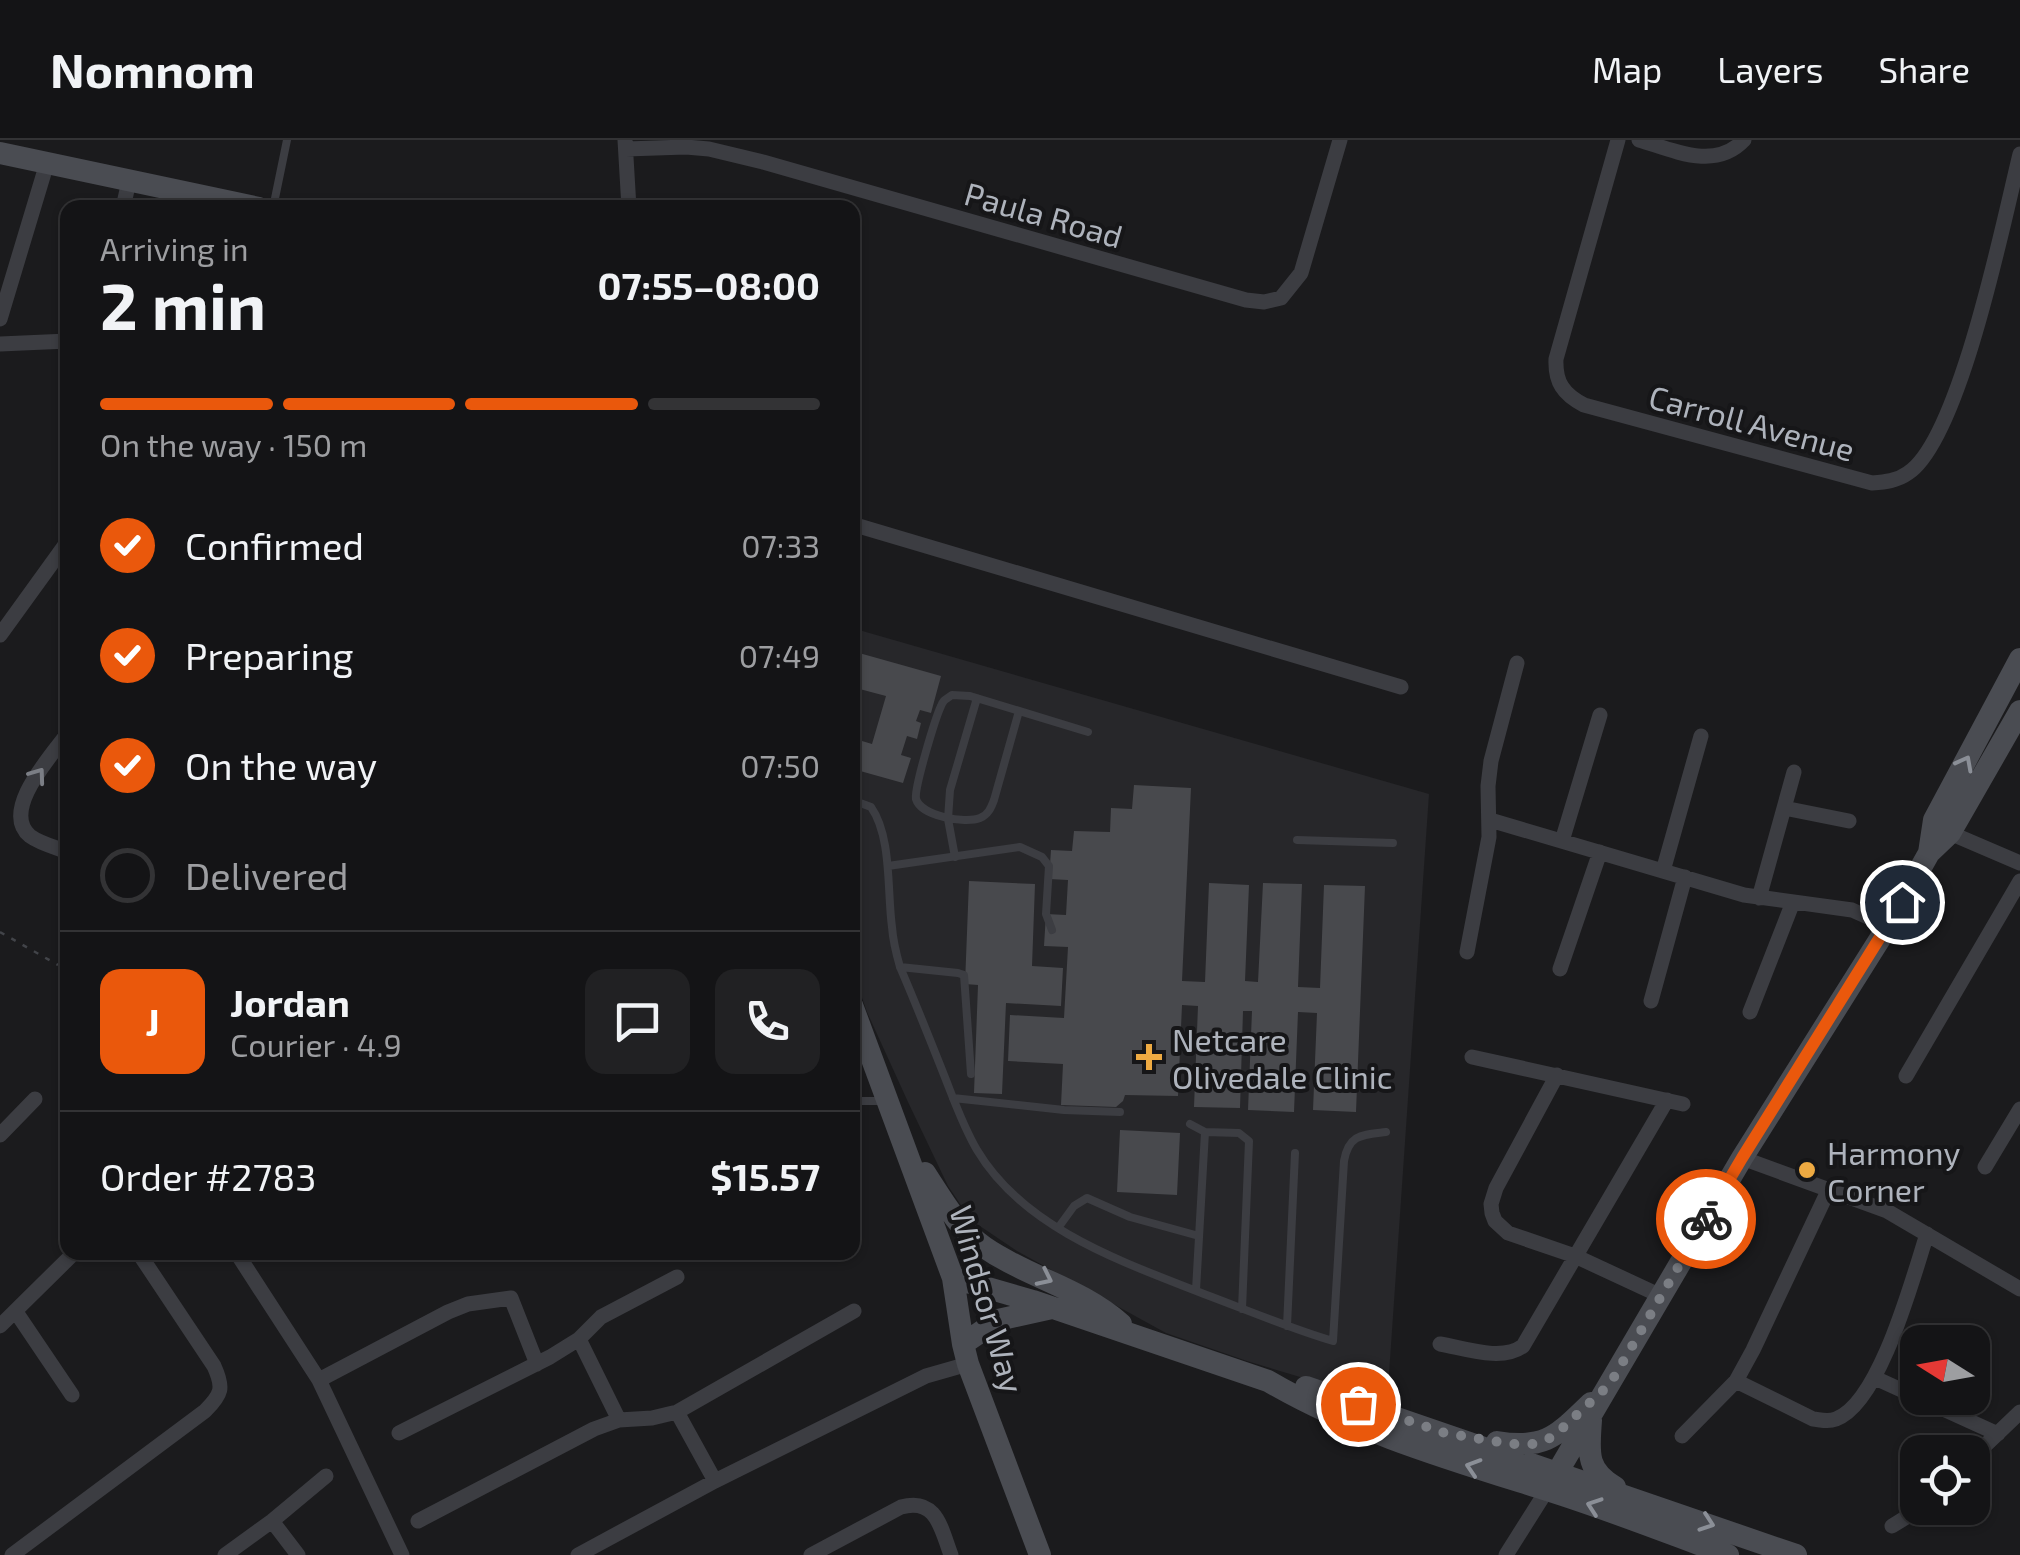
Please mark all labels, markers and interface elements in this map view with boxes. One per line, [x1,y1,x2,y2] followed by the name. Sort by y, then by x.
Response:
[50,40,255,98] text: Nomnom
[1592,48,1662,90] text: Map
[1717,48,1823,90] text: Layers
[1878,48,1970,90] text: Share
[961,173,1127,255] street label: Paula Road
[100,229,249,267] text: Arriving in
[598,262,820,308] text: 07:55–08:00
[100,265,266,343] text: 2 min
[1645,376,1859,468] street label: Carroll Avenue
[100,425,367,463] text: On the way · 150 m
[100,518,155,573] icon: check
[185,522,364,568] text: Confirmed
[741,526,820,564] text: 07:33
[100,628,155,683] icon: check
[185,632,353,678] text: Preparing
[739,636,820,674] text: 07:49
[100,738,155,793] icon: check
[185,742,377,788] text: On the way
[740,746,820,784] text: 07:50
[1952,756,1972,774] one-way arrow
[25,767,44,786] one-way arrow
[185,852,349,898] text: Delivered
[1860,860,1945,945] pin
[1875,875,1930,930] icon: home
[585,969,690,1074] button: chat
[715,969,820,1074] button: phone
[230,979,350,1025] text: Jordan
[145,998,160,1044] text: J
[1172,1020,1392,1095] place label: Netcare Olivedale Clinic
[230,1025,402,1063] text: Courier · 4.9
[1136,1044,1162,1070] marker: Netcare Olivedale Clinic
[1827,1133,1961,1208] place label: Harmony Corner
[100,1153,316,1199] text: Order #2783
[710,1153,820,1199] text: $15.57
[1796,1159,1818,1181] marker: Harmony Corner
[1656,1169,1756,1269] courier
[1679,1192,1734,1247] icon: bike
[943,1201,1033,1397] street label: Windsor Way
[1035,1266,1053,1286] one-way arrow
[1900,1325,1990,1415] north arrow
[1900,1325,1990,1525] map controls
[1316,1362,1401,1447] pin
[1331,1377,1386,1432] icon: bag
[1900,1435,1990,1525] button: locate
[1465,1459,1482,1479] one-way arrow
[1586,1498,1603,1518] one-way arrow
[1698,1512,1715,1532] one-way arrow

